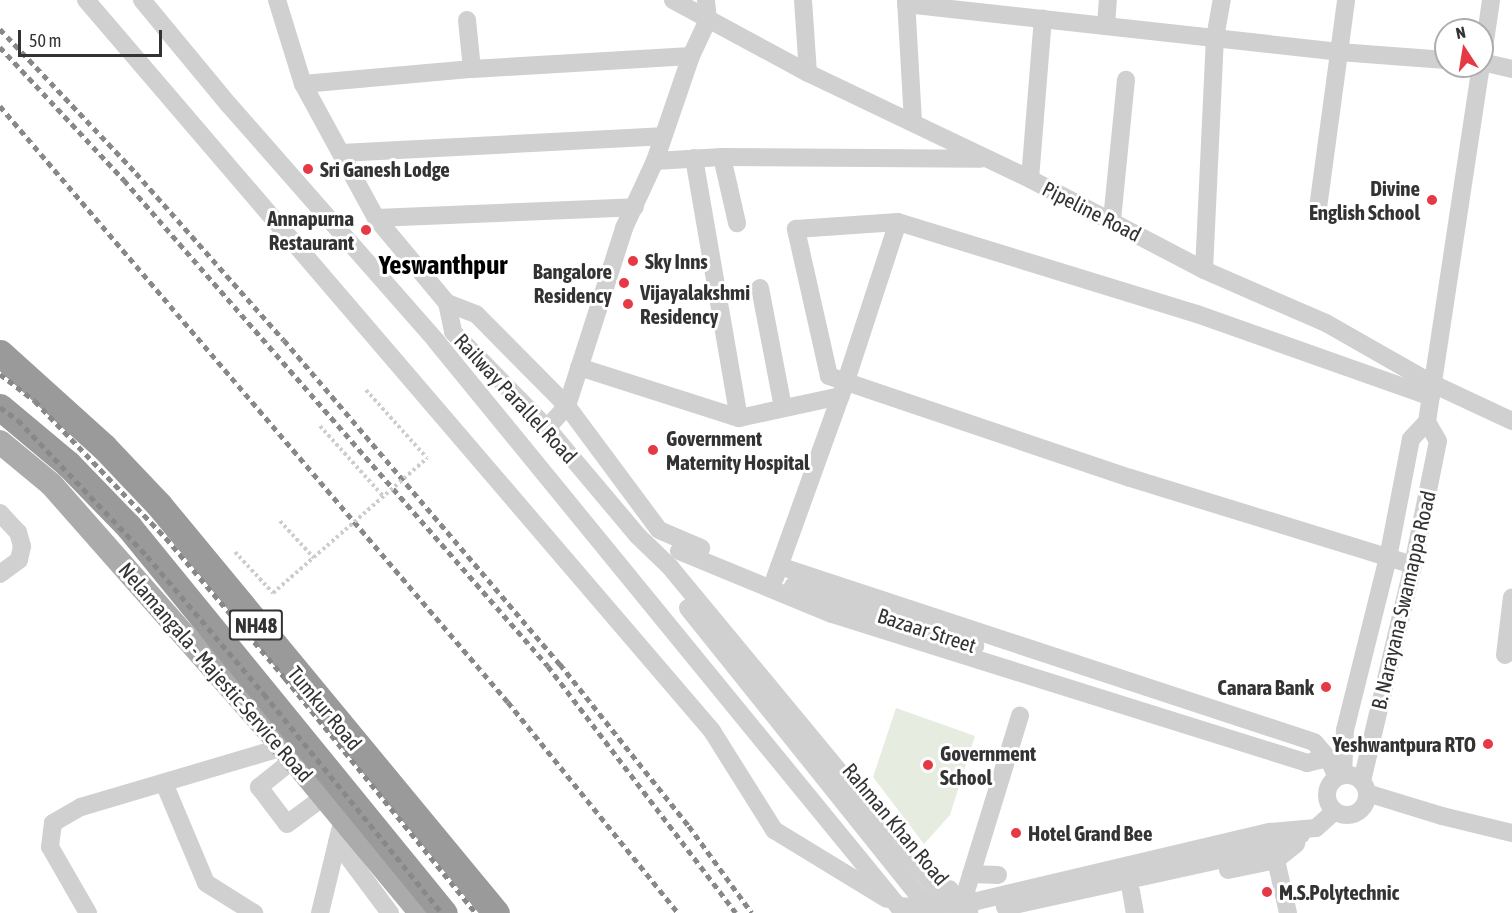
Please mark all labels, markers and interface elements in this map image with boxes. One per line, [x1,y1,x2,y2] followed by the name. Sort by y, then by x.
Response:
[21,18,165,56] scale bar
[1434,18,1494,78] north arrow
[1454,23,1467,42] text: N
[29,30,61,51] text: 50 m
[320,156,450,182] place label: Sri Ganesh Lodge
[301,162,315,176] marker: Sri Ganesh Lodge
[1038,175,1146,247] street label: Pipeline Road
[1309,175,1420,225] place label: Divine English School
[1425,193,1439,207] marker: Divine English School
[267,205,354,255] place label: Annapurna Restaurant
[359,223,373,237] marker: Annapurna Restaurant
[645,248,708,274] place label: Sky Inns
[379,249,507,281] district label: Yeswanthpur
[626,254,640,268] marker: Sky Inns
[533,258,612,308] place label: Bangalore Residency
[617,276,631,290] marker: Bangalore Residency
[640,279,750,329] place label: Vijayalakshmi Residency
[621,297,635,311] marker: Vijayalakshmi Residency
[449,328,583,468] street label: Railway Parallel Road
[666,425,810,475] place label: Government Maternity Hospital
[644,441,662,459] marker: Government Maternity Hospital
[1366,488,1440,712] street label: B. Narayana Swamappa Road
[114,557,318,787] street label: Nelamangala - Majestic Service Road
[875,602,979,658] street label: Bazaar Street
[228,608,284,642] road number: NH48
[283,661,367,755] street label: Tumkur Road
[1217,674,1314,700] place label: Canara Bank
[1319,680,1333,694] marker: Canara Bank
[1332,731,1476,757] place label: Yeshwantpura RTO
[1481,737,1495,751] marker: Yeshwantpura RTO
[940,740,1036,790] place label: Government School
[838,758,954,890] street label: Rahman Khan Road
[921,758,935,772] marker: Government School
[1028,820,1152,846] place label: Hotel Grand Bee
[1009,826,1023,840] marker: Hotel Grand Bee
[1279,879,1399,905] place label: M.S.Polytechnic
[1260,885,1274,899] marker: M.S.Polytechnic

